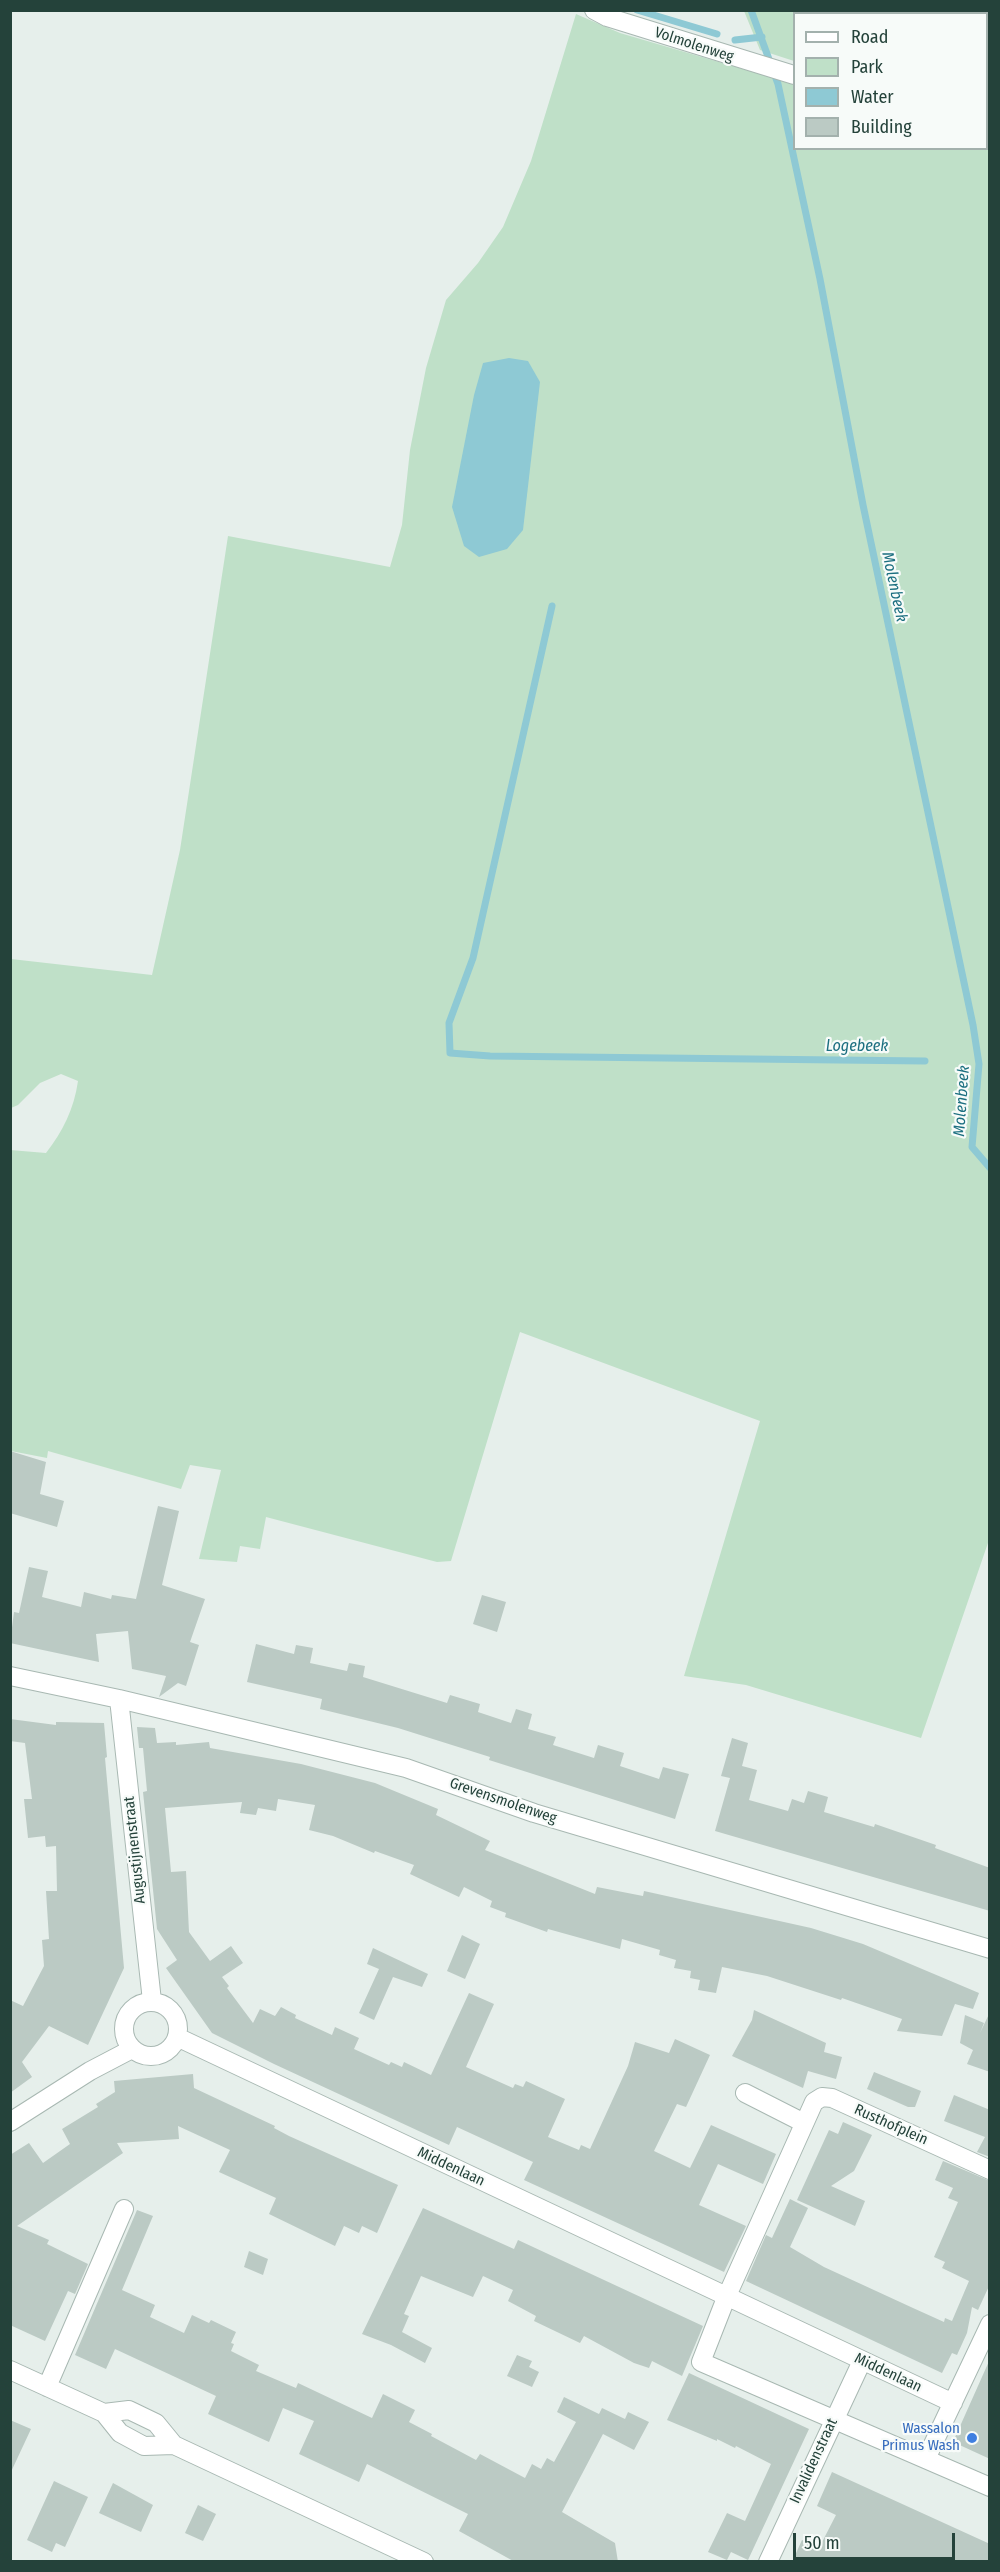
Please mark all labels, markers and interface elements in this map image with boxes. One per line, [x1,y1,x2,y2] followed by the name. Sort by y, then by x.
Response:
[793,12,988,150] legend
[652,24,736,66] street label: Volmolenweg
[851,26,888,48] text: Road
[851,56,883,78] text: Park
[851,86,894,108] text: Water
[851,116,912,138] text: Building
[877,550,911,624] water label: Molenbeek
[826,1037,888,1057] water label: Logebeek
[950,1065,974,1137] water label: Molenbeek
[447,1774,559,1828] street label: Grevensmolenweg
[120,1795,150,1905] street label: Augustijnenstraat
[851,2101,931,2149] street label: Rusthofplein
[414,2144,488,2190] street label: Middenlaan
[851,2350,925,2396] street label: Middenlaan
[786,2415,842,2507] street label: Invalidenstraat
[882,2420,960,2455] place label: Wassalon Primus Wash
[965,2431,979,2445] marker: Wassalon Primus Wash
[796,2521,958,2559] scale bar
[804,2532,840,2554] text: 50 m

